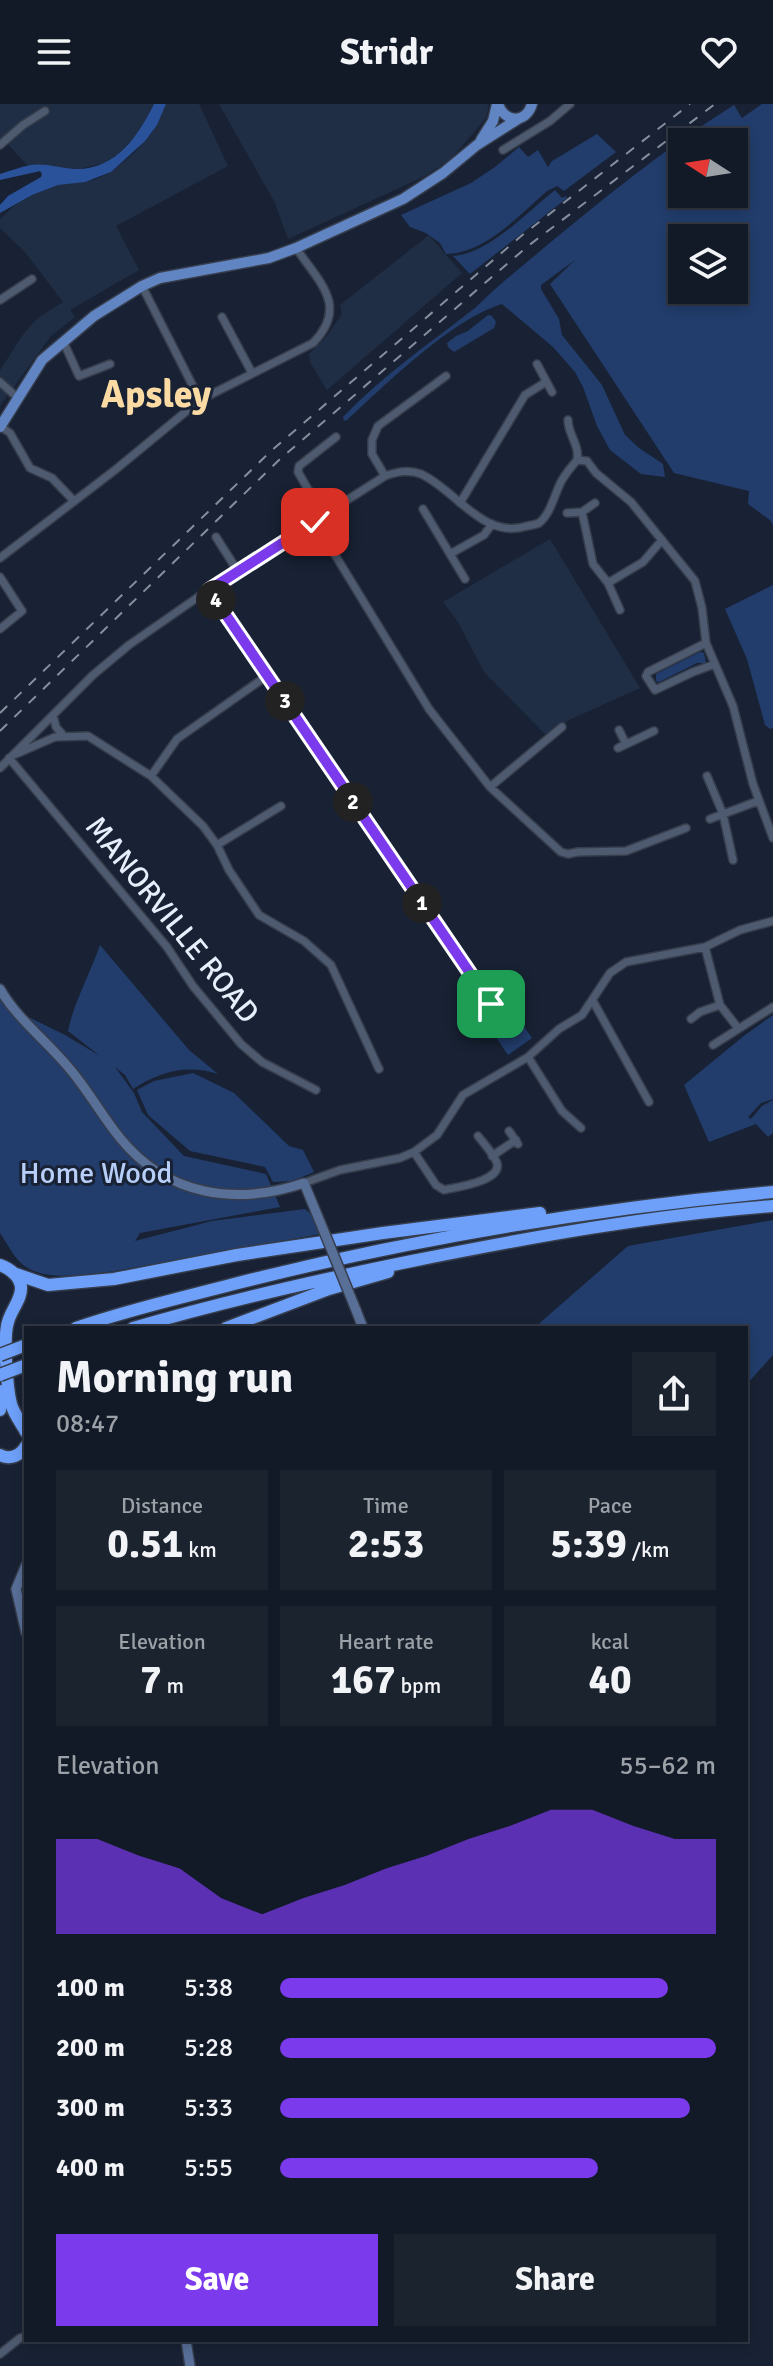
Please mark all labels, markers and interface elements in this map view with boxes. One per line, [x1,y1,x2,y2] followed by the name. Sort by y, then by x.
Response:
[32,30,76,74] icon: menu
[340,30,433,75] text: Stridr
[697,30,741,74] icon: heart
[668,128,748,208] north arrow
[668,128,748,304] map controls
[668,224,748,304] button: layers
[101,371,211,418] district label: Apsley
[281,488,349,556] pin
[293,500,337,544] icon: check
[196,580,236,620] pin: 4
[210,586,222,613] text: 4
[265,681,305,721] pin: 3
[279,687,291,714] text: 3
[333,782,373,822] pin: 2
[347,788,359,815] text: 2
[77,809,267,1031] street label: MANORVILLE ROAD
[402,883,442,923] pin: 1
[416,889,428,916] text: 1
[457,970,525,1038] pin
[469,982,513,1026] icon: arrive
[20,1155,172,1192] park label: Home Wood
[56,1351,293,1405] text: Morning run
[632,1352,716,1436] button: share
[56,1408,119,1440] text: 08:47
[121,1492,203,1519] text: Distance
[363,1492,409,1519] text: Time
[588,1492,632,1519] text: Pace
[107,1519,183,1569] text: 0.51
[348,1519,424,1569] text: 2:53
[550,1519,627,1569] text: 5:39
[183,1536,217,1563] text: km
[627,1536,670,1563] text: /km
[118,1628,206,1655] text: Elevation
[338,1628,434,1655] text: Heart rate
[591,1628,629,1655] text: kcal
[140,1655,162,1705] text: 7
[331,1655,396,1705] text: 167
[588,1655,632,1705] text: 40
[162,1672,184,1699] text: m
[396,1672,441,1699] text: bpm
[56,1750,160,1782] text: Elevation
[620,1750,716,1782] text: 55–62 m
[56,1972,125,2004] text: 100 m
[184,1972,233,2004] text: 5:38
[56,2032,125,2064] text: 200 m
[184,2032,233,2064] text: 5:28
[56,2092,125,2124] text: 300 m
[184,2092,233,2124] text: 5:33
[56,2152,125,2184] text: 400 m
[184,2152,233,2184] text: 5:55
[56,2234,378,2326] button: Save
[394,2234,716,2326] button: Share

